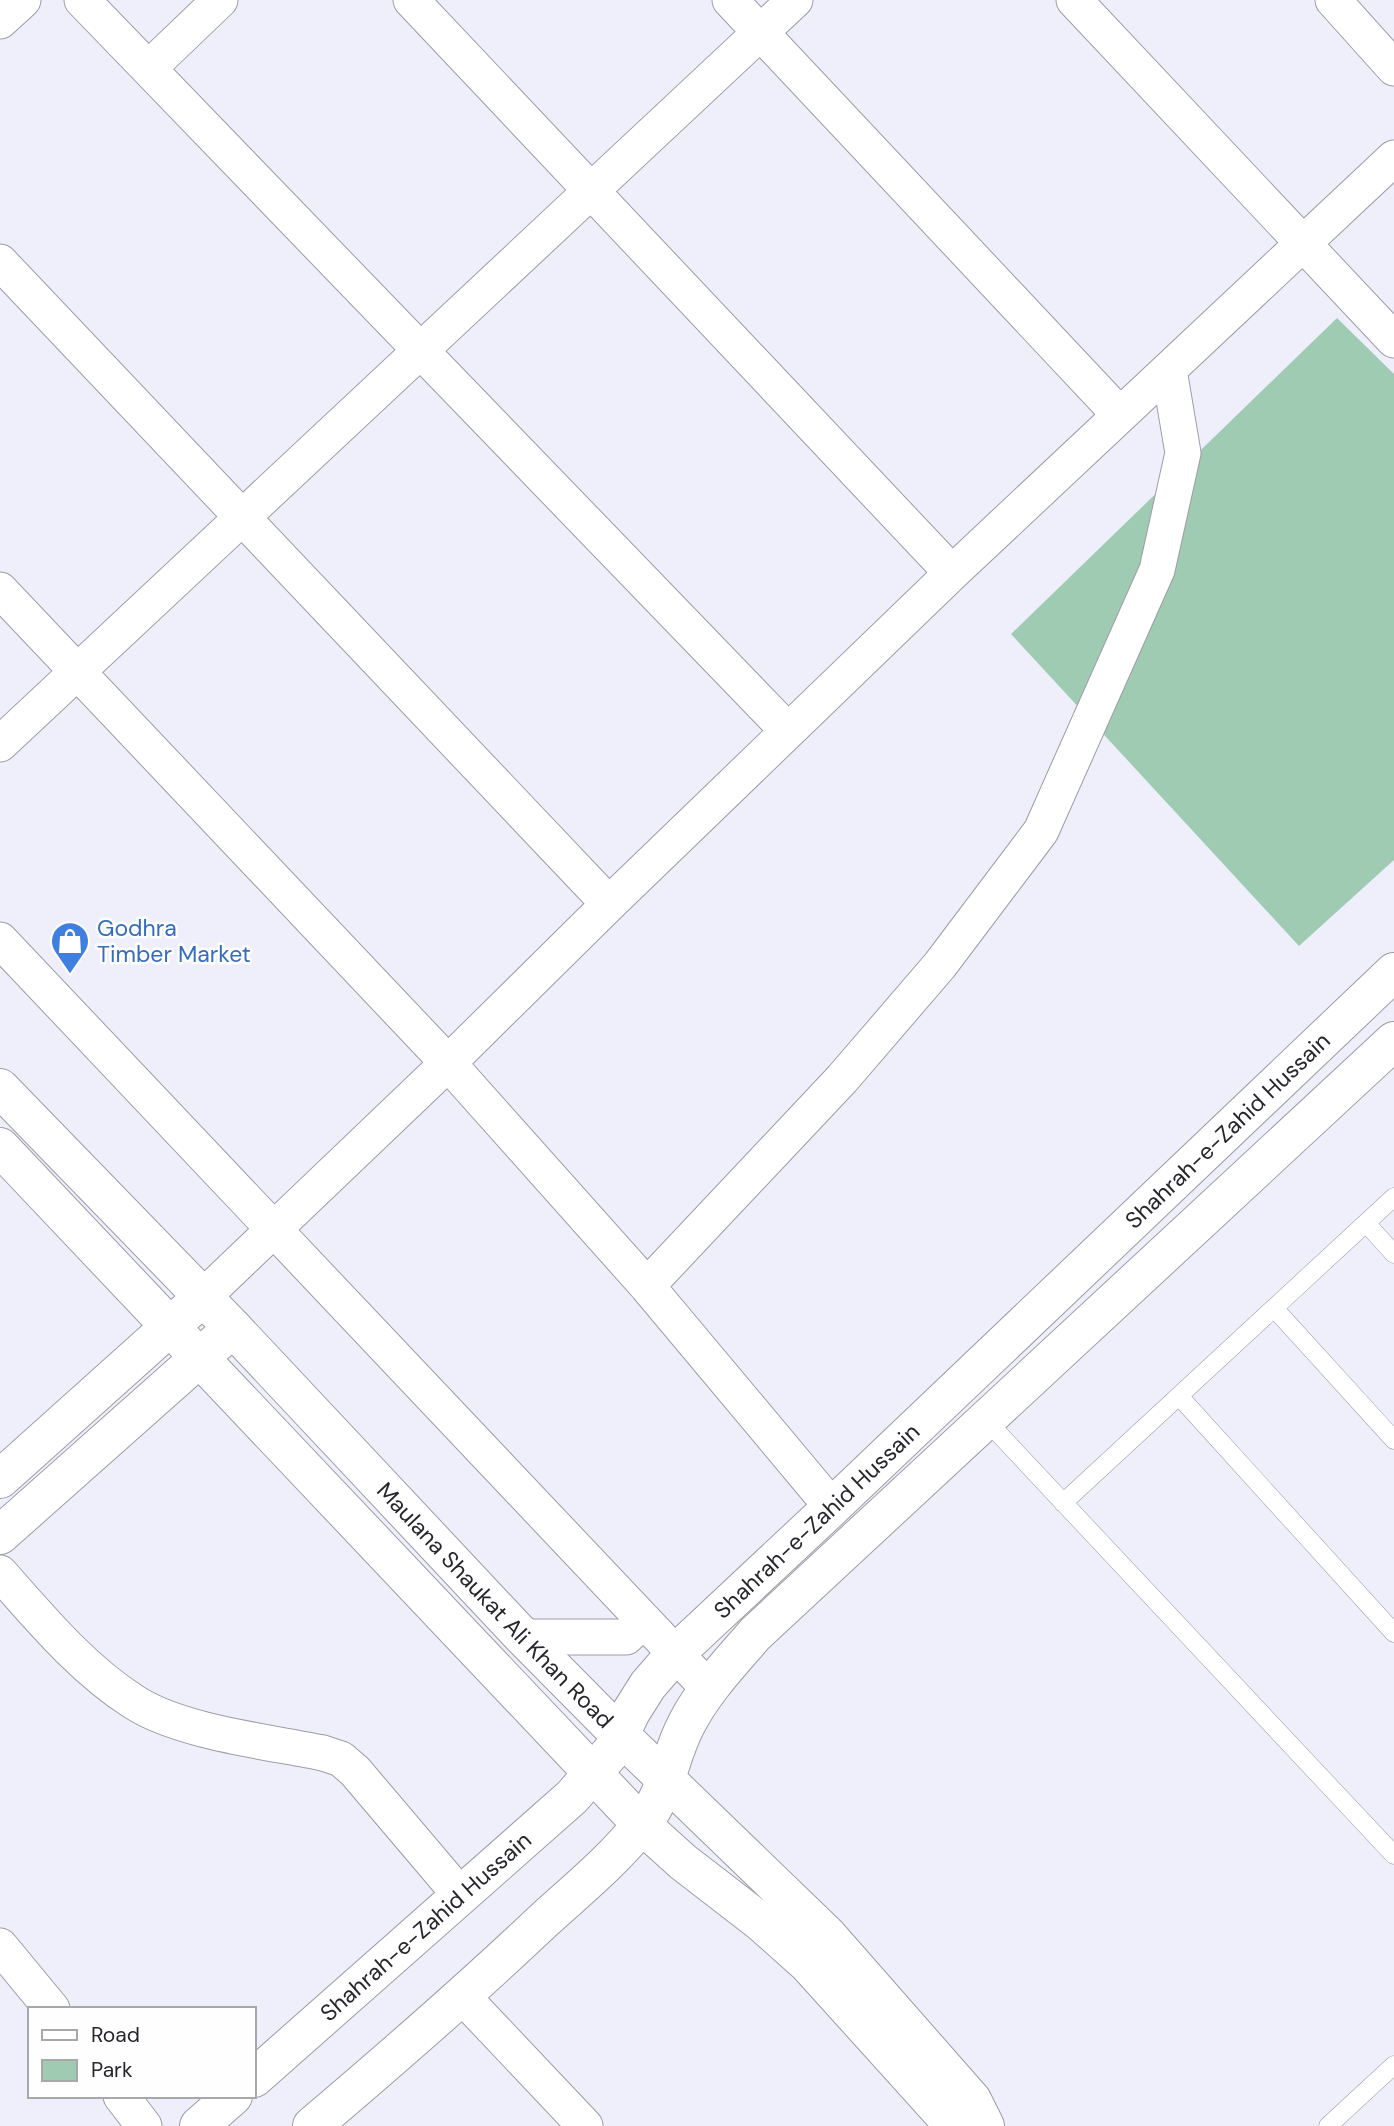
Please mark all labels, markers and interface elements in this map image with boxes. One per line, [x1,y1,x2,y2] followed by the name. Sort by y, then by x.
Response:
[97,913,251,969] place label: Godhra Timber Market
[49,920,91,975] shop icon: Godhra Timber Market
[1119,1026,1336,1235] street label: Shahrah-e-Zahid Hussain
[707,1417,926,1625] street label: Shahrah-e-Zahid Hussain
[370,1476,620,1735] street label: Maulana Shaukat Ali Khan Road
[314,1825,537,2028] street label: Shahrah-e-Zahid Hussain
[28,2007,256,2098] legend
[91,2021,140,2049] text: Road
[91,2056,133,2084] text: Park

